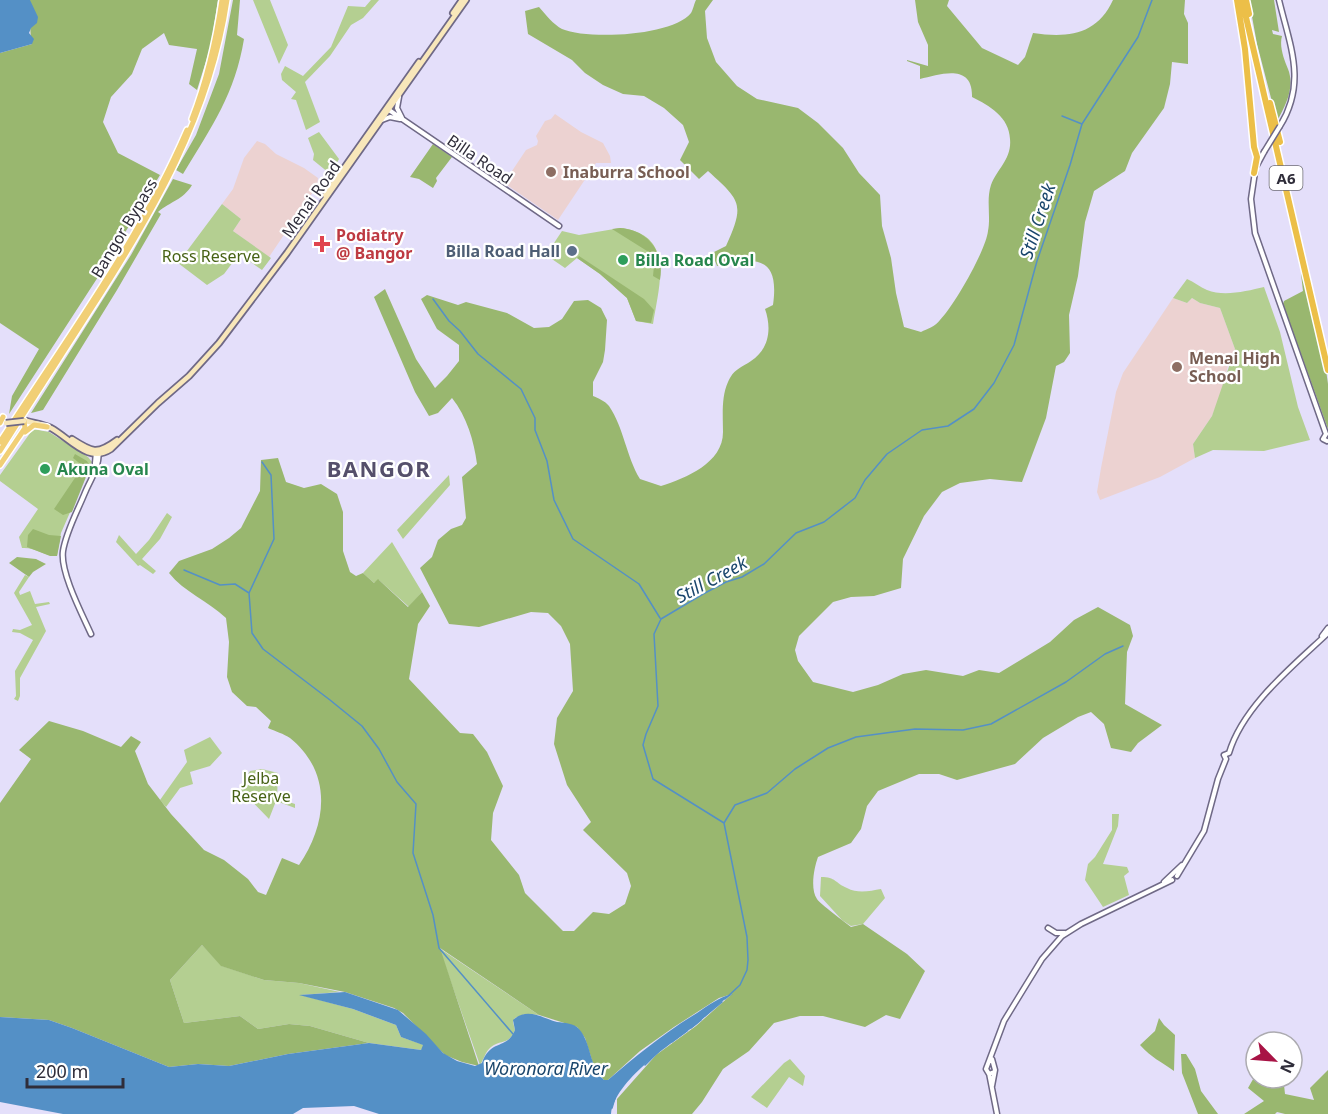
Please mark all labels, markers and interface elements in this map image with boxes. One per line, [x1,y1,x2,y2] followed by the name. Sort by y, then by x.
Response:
[443,129,517,189] street label: Billa Road
[276,156,346,242] street label: Menai Road
[563,161,690,183] place label: Inaburra School
[544,165,558,179] marker: Inaburra School
[1270,166,1302,190] road number: A6
[86,174,162,282] street label: Bangor Bypass
[1014,179,1061,262] water label: Still Creek
[336,224,412,264] place label: Podiatry @ Bangor
[313,235,331,253] marker: Podiatry @ Bangor
[446,240,560,262] place label: Billa Road Hall
[565,244,579,258] marker: Billa Road Hall
[162,245,260,267] park label: Ross Reserve
[635,249,754,271] place label: Billa Road Oval
[616,253,630,267] marker: Billa Road Oval
[1189,347,1280,387] place label: Menai High School
[1170,360,1184,374] marker: Menai High School
[327,453,431,483] district label: BANGOR
[57,458,149,480] place label: Akuna Oval
[38,462,52,476] marker: Akuna Oval
[671,550,752,608] water label: Still Creek
[231,767,291,807] park label: Jelba Reserve
[1244,1030,1304,1090] north arrow
[27,1051,123,1089] scale bar
[484,1056,609,1080] water label: Woronora River
[1275,1056,1300,1077] text: N
[36,1059,88,1083] text: 200 m

